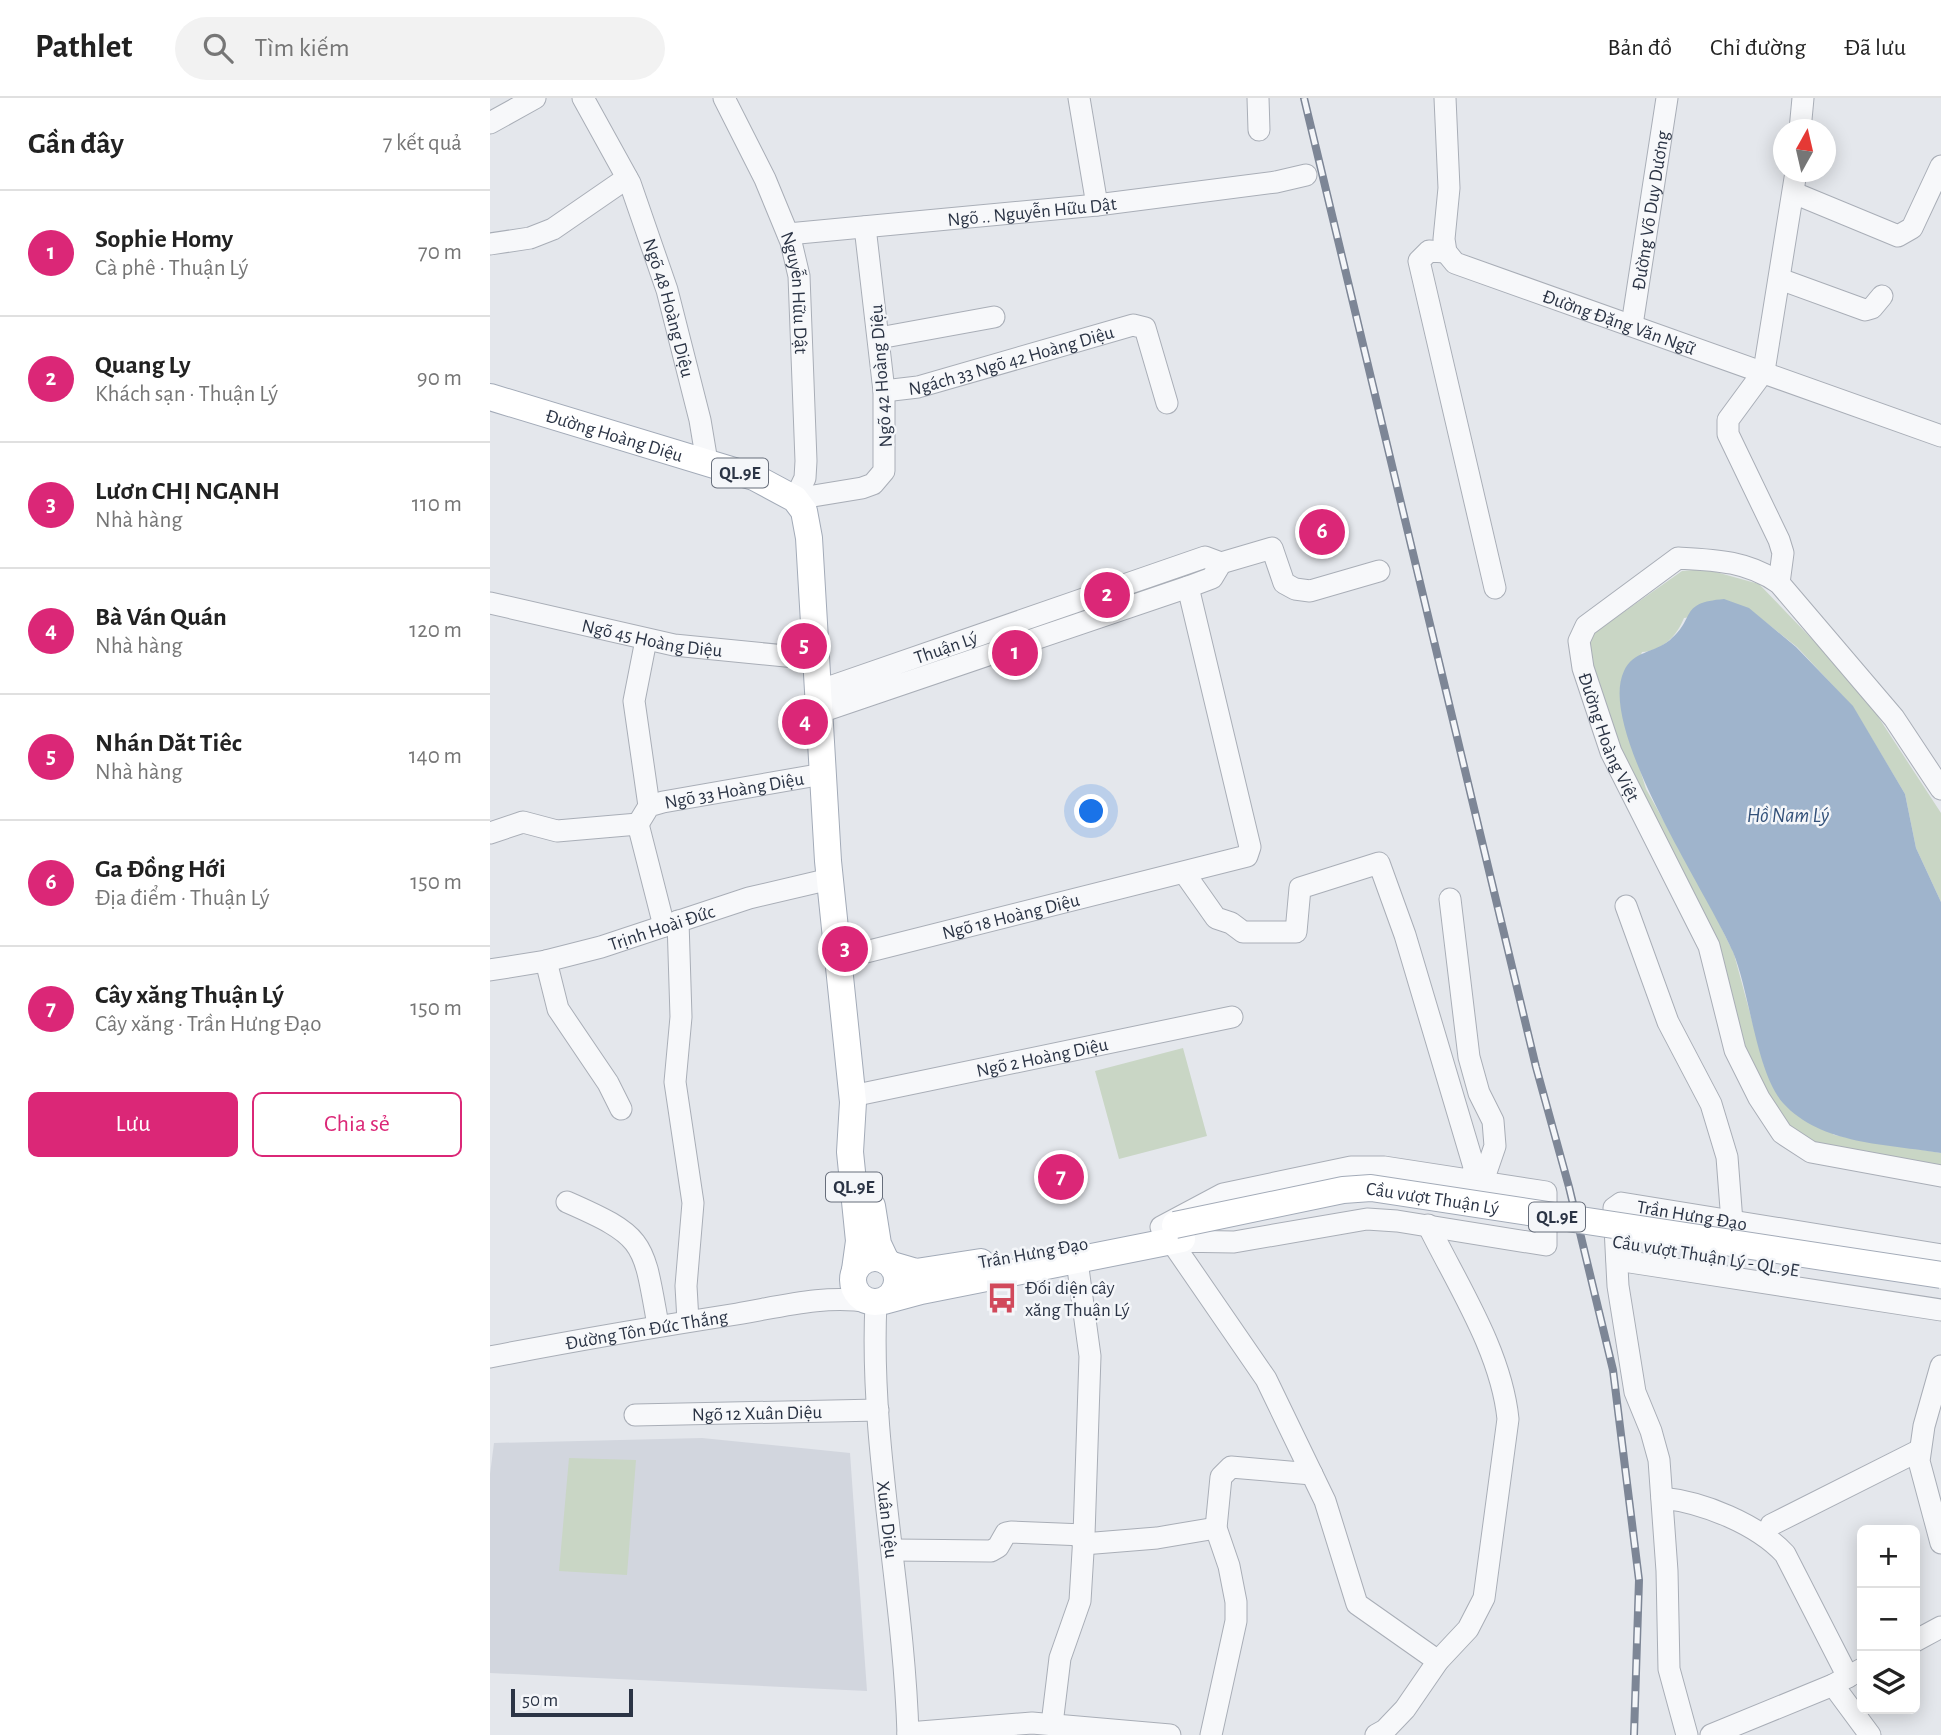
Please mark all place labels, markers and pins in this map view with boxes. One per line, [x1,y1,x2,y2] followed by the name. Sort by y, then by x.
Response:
[1299,506,1345,558] pin: 6
[1084,569,1130,621] pin: 2
[781,620,827,672] pin: 5
[992,627,1038,679] pin: 1
[782,696,828,748] pin: 4
[822,923,868,975] pin: 3
[1038,1151,1084,1203] pin: 7
[1025,1279,1130,1320] place label: Đối diện cây xăng Thuận Lý
[985,1281,1019,1315] bus stop icon: Đối diện cây xăng Thuận Lý

